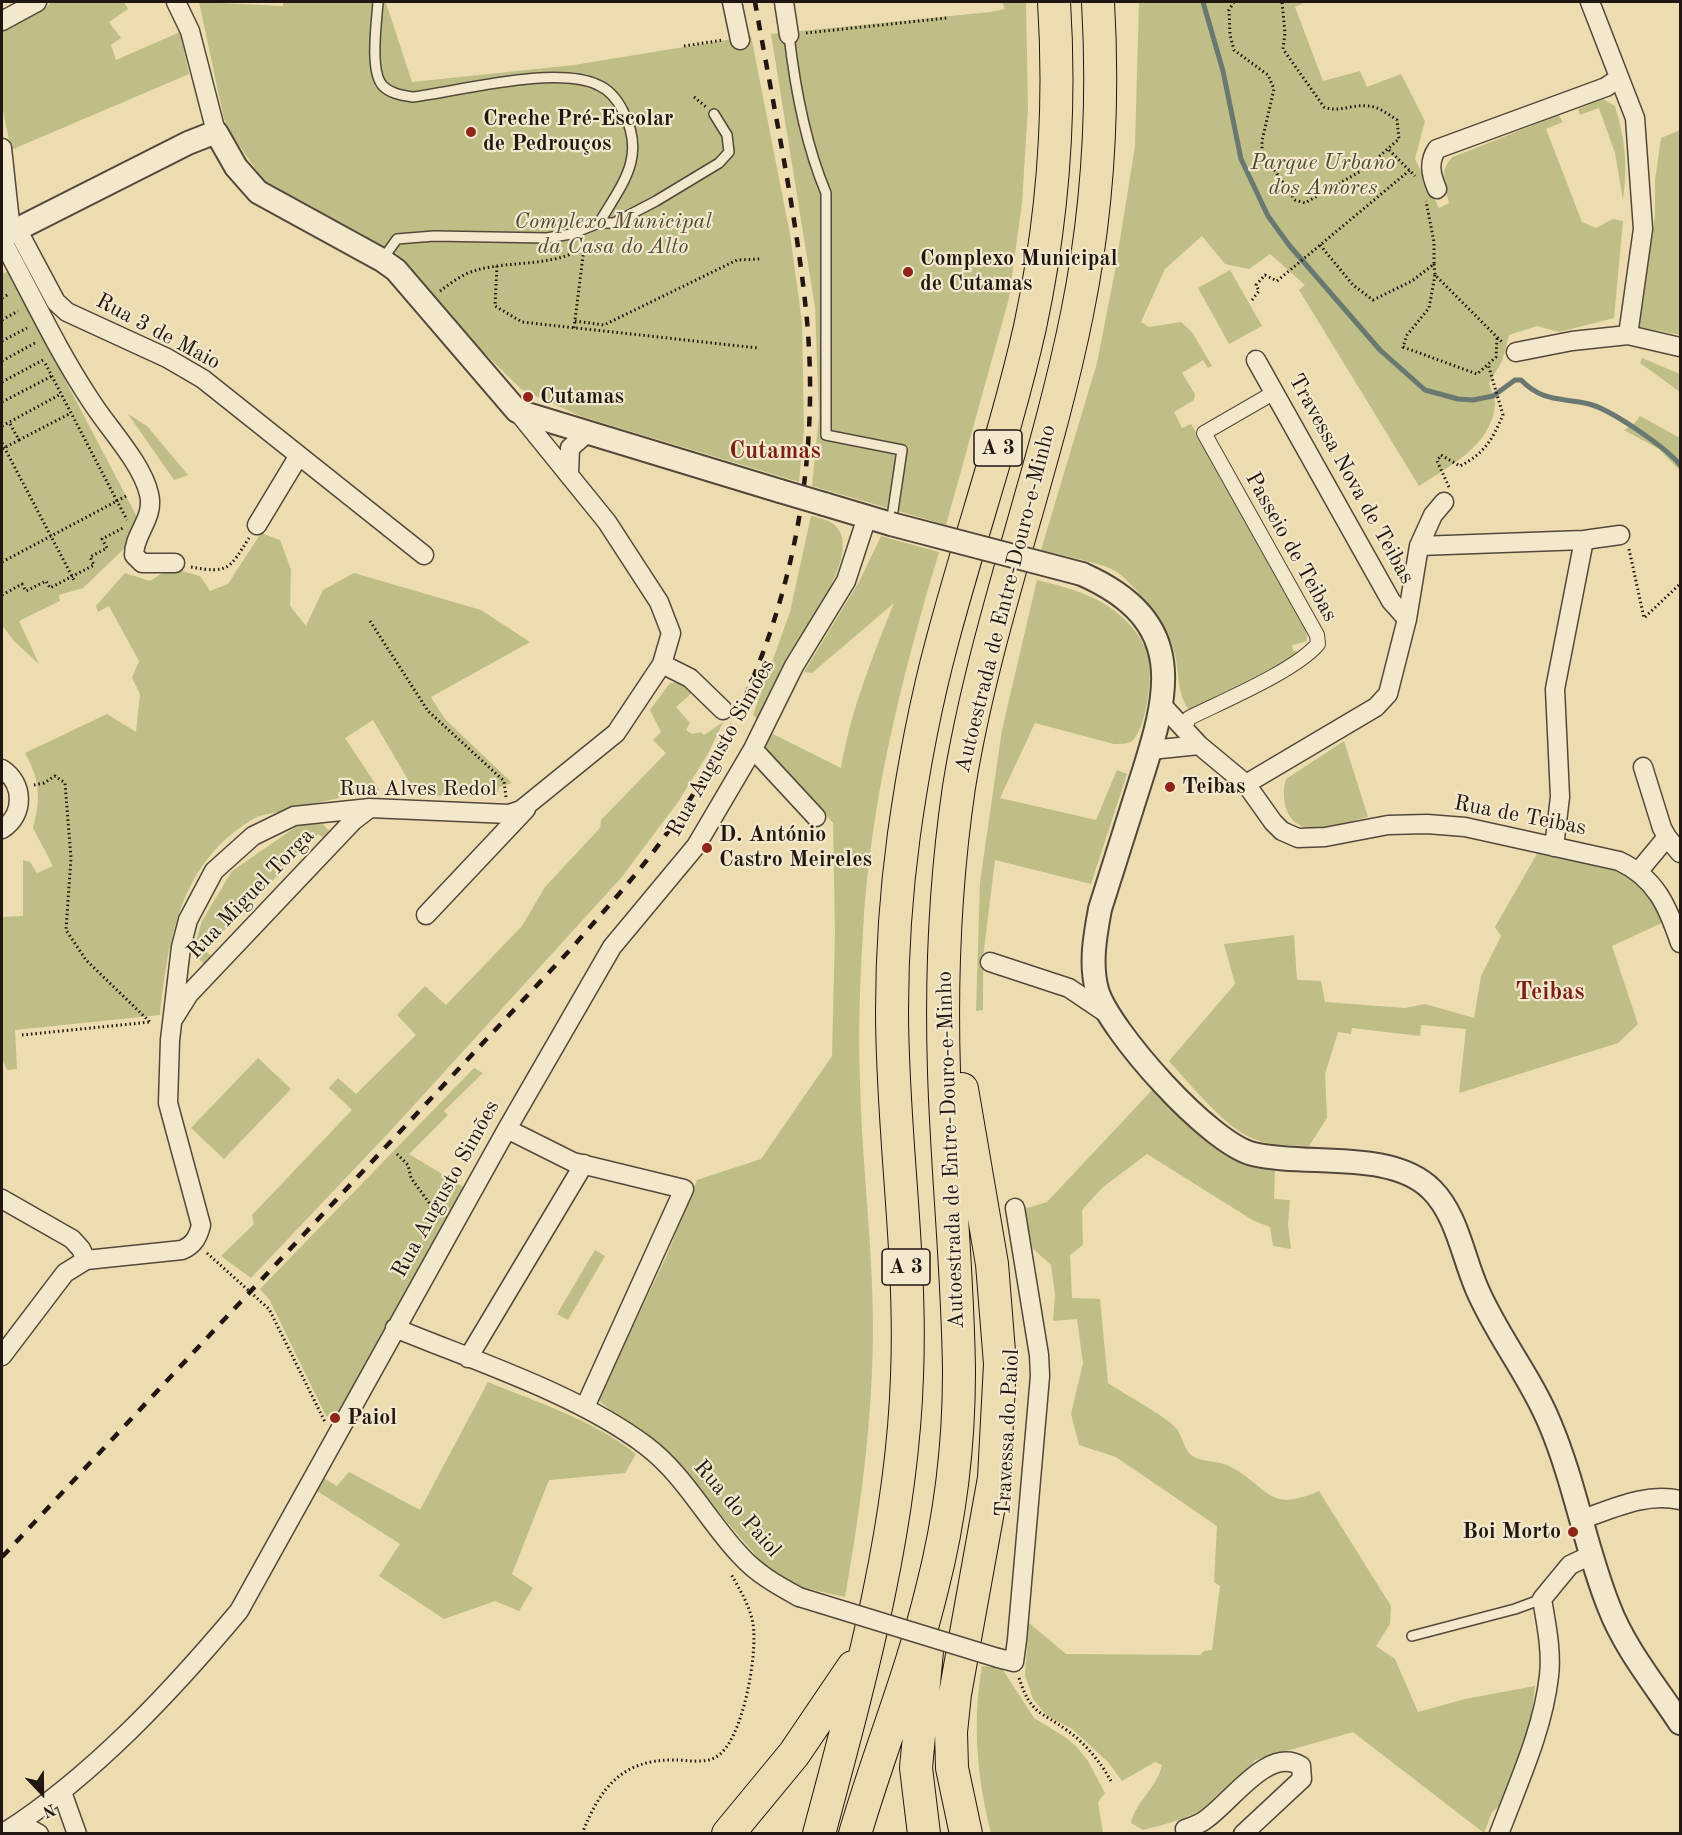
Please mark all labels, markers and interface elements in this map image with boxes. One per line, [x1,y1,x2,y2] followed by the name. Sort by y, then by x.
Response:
[483,106,674,158] place label: Creche Pré-Escolar de Pedrouços
[464,125,478,139] marker: Creche Pré-Escolar de Pedrouços
[1251,150,1395,202] park label: Parque Urbano dos Amores
[514,209,712,260] park label: Complexo Municipal da Casa do Alto
[920,246,1117,298] place label: Complexo Municipal de Cutamas
[901,265,915,279] marker: Complexo Municipal de Cutamas
[91,288,225,376] street label: Rua 3 de Maio
[1282,369,1420,589] street label: Travessa Nova de Teibas
[540,384,624,410] place label: Cutamas
[521,390,535,404] marker: Cutamas
[950,422,1062,776] street label: Autoestrada de Entre-Douro-e-Minho
[974,430,1022,466] road number: A 3
[729,438,821,466] district label: Cutamas
[1239,468,1343,626] street label: Passeio de Teibas
[661,655,781,841] street label: Rua Augusto Simões
[1182,774,1245,800] place label: Teibas
[339,776,497,802] street label: Rua Alves Redol
[1163,780,1177,794] marker: Teibas
[1452,790,1588,842] street label: Rua de Teibas
[719,822,872,873] place label: D. António Castro Meireles
[182,823,320,965] street label: Rua Miguel Torga
[700,841,714,855] marker: D. António Castro Meireles
[932,971,970,1329] street label: Autoestrada de Entre-Douro-e-Minho
[1515,979,1585,1007] district label: Teibas
[386,1096,506,1282] street label: Rua Augusto Simões
[882,1249,930,1285] road number: A 3
[990,1348,1026,1518] street label: Travessa do Paiol
[347,1405,397,1431] place label: Paiol
[328,1411,342,1425] marker: Paiol
[687,1455,787,1563] street label: Rua do Paiol
[1462,1519,1561,1545] place label: Boi Morto
[1566,1525,1580,1539] marker: Boi Morto
[12,1763,72,1823] north arrow
[40,1800,57,1819] text: N

